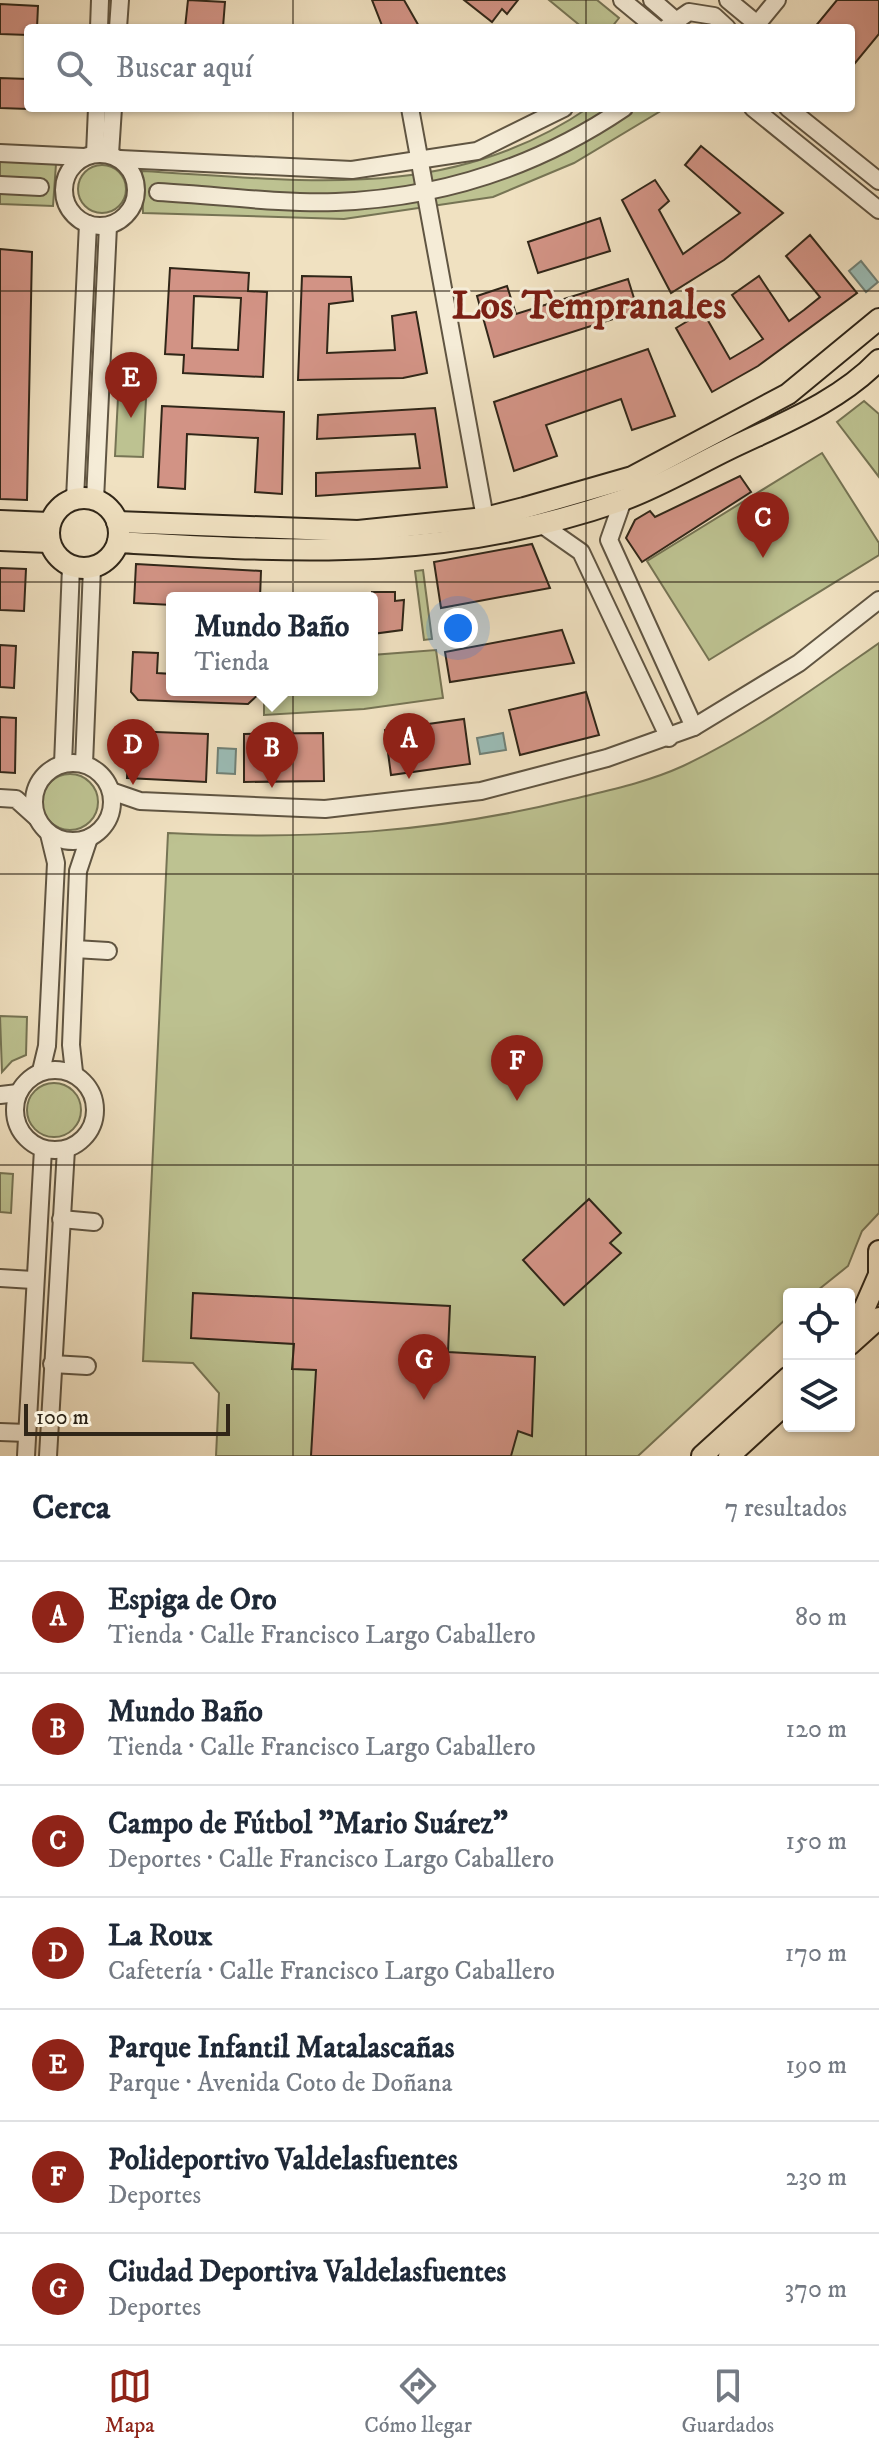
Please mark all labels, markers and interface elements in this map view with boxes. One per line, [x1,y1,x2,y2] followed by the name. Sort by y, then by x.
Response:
[24,24,855,112] search box
[52,46,96,90] icon: search
[116,50,253,87] text: Buscar aquí
[452,282,726,332] district label: Los Tempranales
[105,352,157,418] pin: E
[737,492,789,558] pin: C
[166,592,378,696] popup
[438,608,478,648] your location
[195,609,349,646] text: Mundo Baño
[195,646,269,679] text: Tienda
[383,713,435,779] pin: A
[107,719,159,785] pin: D
[246,722,298,788] pin: B
[491,1035,543,1101] pin: F
[783,1288,855,1432] map controls
[783,1288,855,1360] button: locate
[398,1334,450,1400] pin: G
[783,1360,855,1432] button: layers
[24,1400,230,1436] scale bar
[36,1404,89,1431] text: 100 m
[32,1487,110,1529] text: Cerca
[725,1492,847,1525] text: 7 resultados
[108,1582,277,1619] text: Espiga de Oro
[50,1601,66,1634] text: A
[795,1601,847,1634] text: 80 m
[108,1619,536,1652] text: Tienda · Calle Francisco Largo Caballero
[108,1694,263,1731] text: Mundo Baño
[50,1713,66,1746] text: B
[786,1713,847,1746] text: 120 m
[108,1731,536,1764] text: Tienda · Calle Francisco Largo Caballero
[108,1806,508,1843] text: Campo de Fútbol "Mario Suárez"
[49,1825,67,1858] text: C
[786,1825,847,1858] text: 150 m
[108,1843,554,1876] text: Deportes · Calle Francisco Largo Caballero
[108,1918,212,1955] text: La Roux
[48,1937,68,1970] text: D
[785,1937,847,1970] text: 170 m
[108,1955,555,1988] text: Cafetería · Calle Francisco Largo Caballero
[108,2030,454,2067] text: Parque Infantil Matalascañas
[49,2049,67,2082] text: E
[785,2049,847,2082] text: 190 m
[108,2067,452,2100] text: Parque · Avenida Coto de Doñana
[108,2142,458,2179] text: Polideportivo Valdelasfuentes
[50,2161,66,2194] text: F
[785,2161,847,2194] text: 230 m
[108,2179,201,2212] text: Deportes
[108,2254,506,2291] text: Ciudad Deportiva Valdelasfuentes
[49,2273,67,2306] text: G
[785,2273,847,2306] text: 370 m
[108,2291,201,2324] text: Deportes
[105,2364,155,2439] tab: Mapa
[364,2364,472,2439] tab: Cómo llegar
[681,2364,774,2439] tab: Guardados

